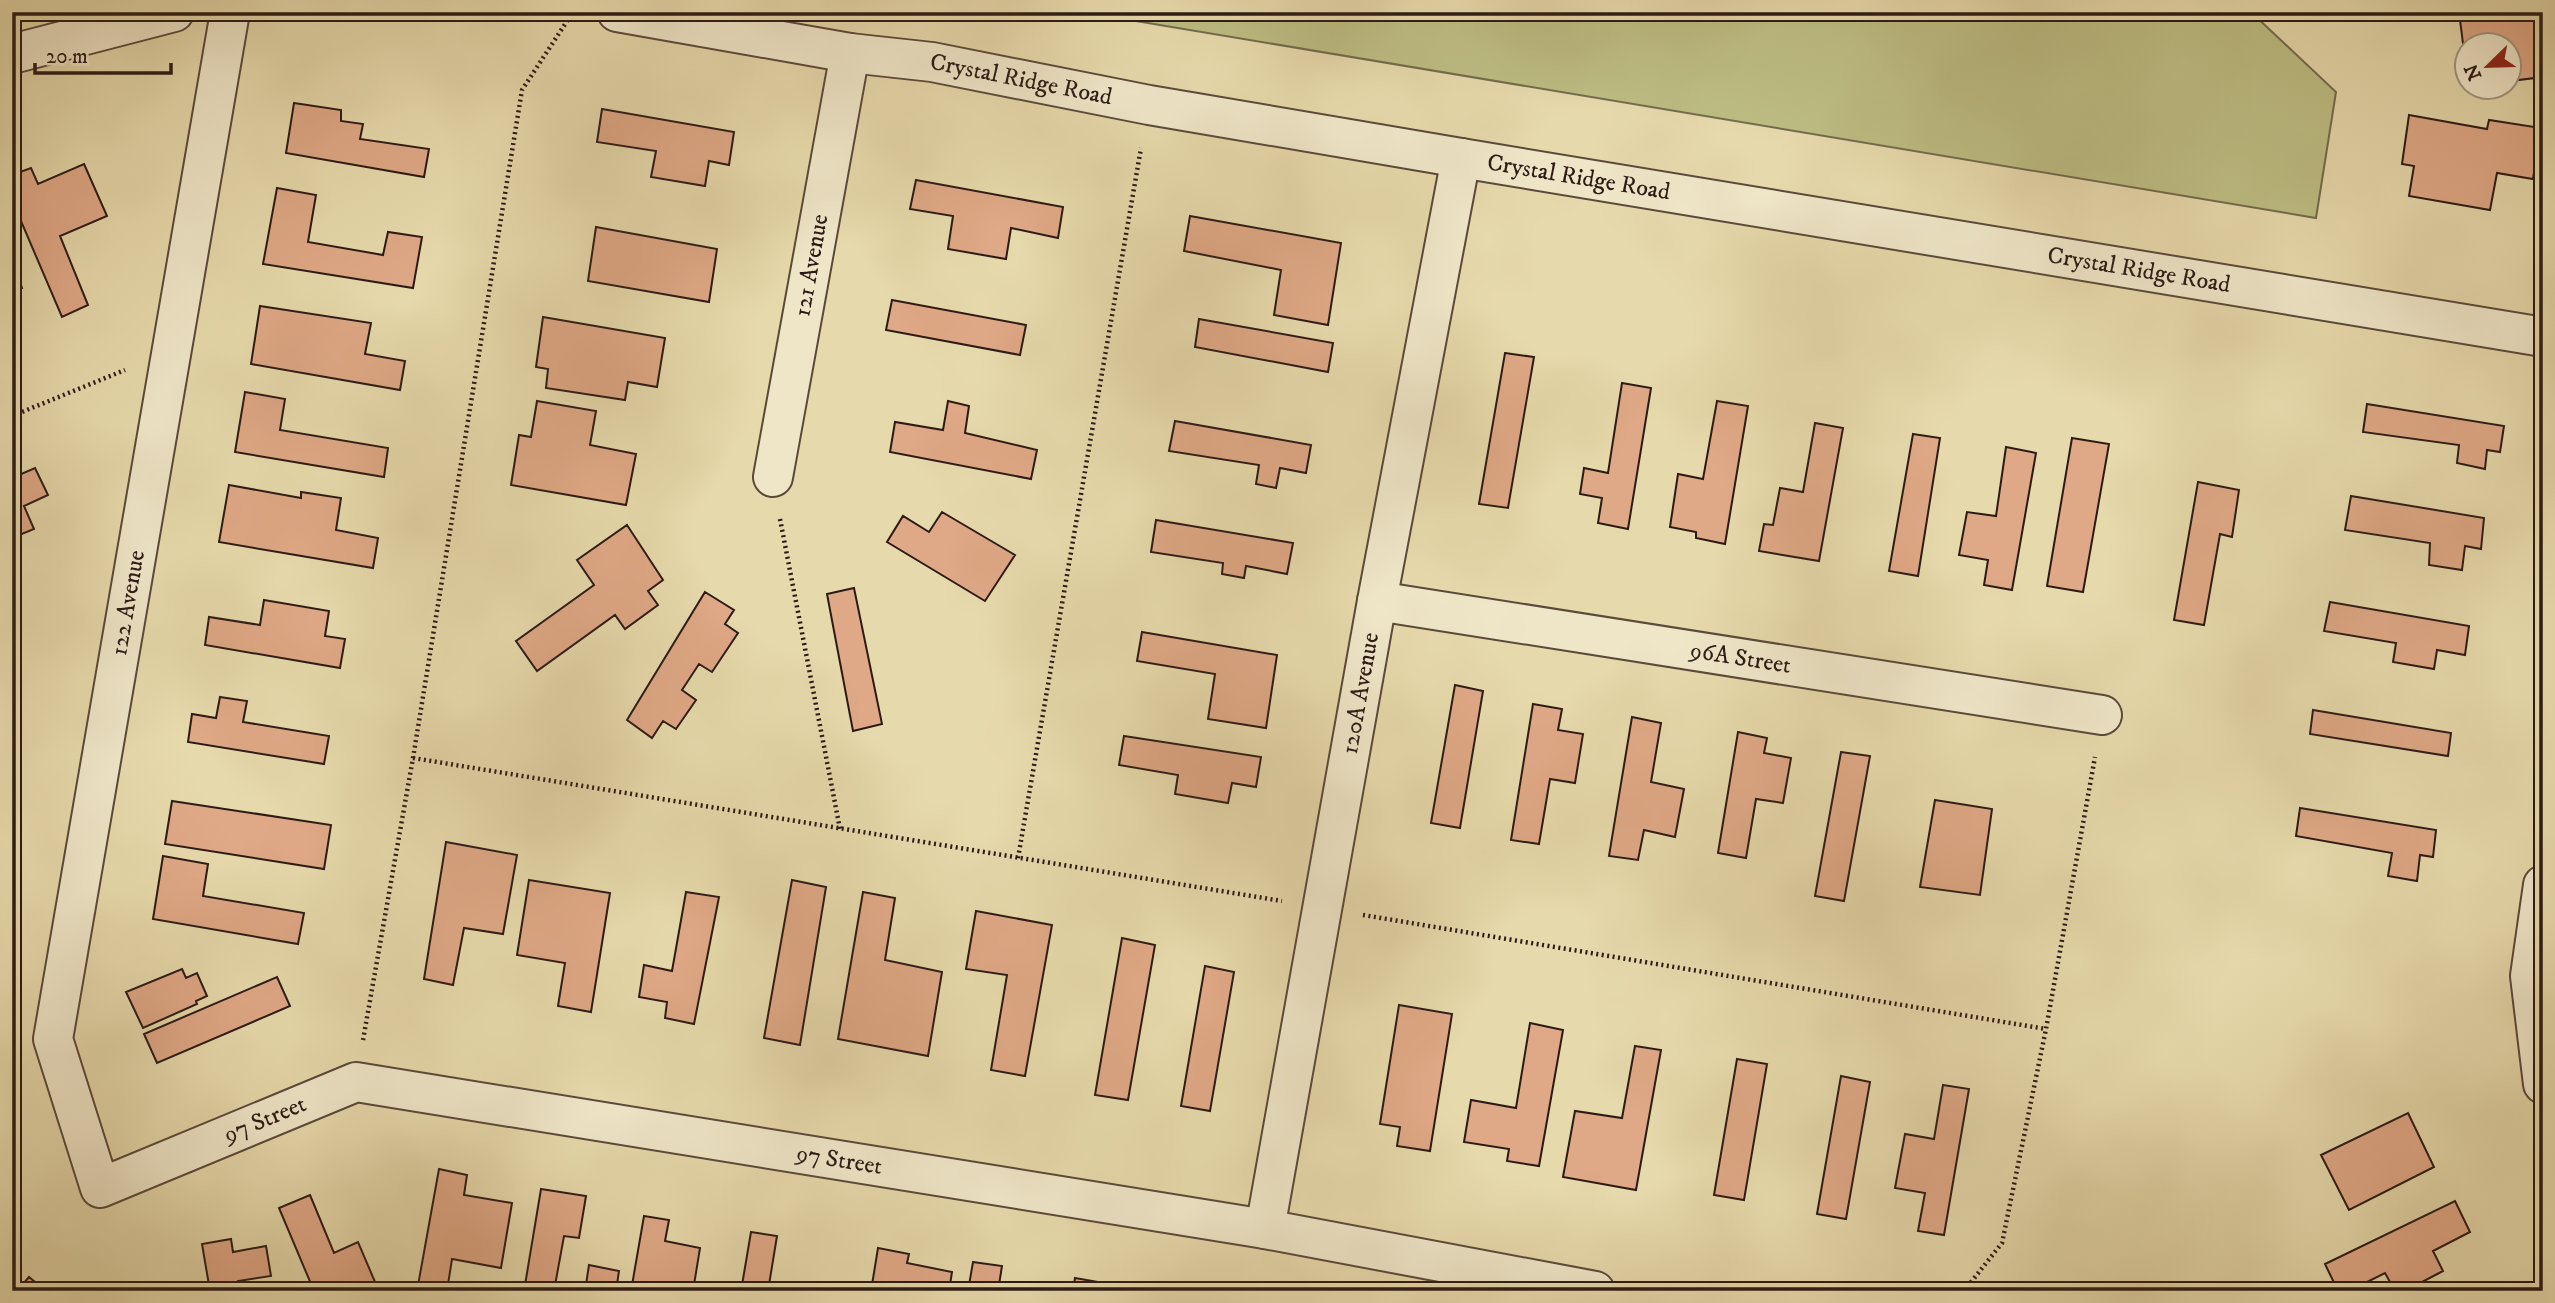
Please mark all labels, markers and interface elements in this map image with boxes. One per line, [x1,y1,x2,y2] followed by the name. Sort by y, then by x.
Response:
[35,32,172,76] scale bar
[2454,32,2524,102] north arrow
[46,44,88,70] text: 20 m
[927,47,1115,112] street label: Crystal Ridge Road
[2460,60,2487,84] text: N
[1485,148,1672,207] street label: Crystal Ridge Road
[787,212,835,319] street label: 121 Avenue
[2045,240,2233,300] street label: Crystal Ridge Road
[104,548,152,658] street label: 122 Avenue
[1335,630,1386,757] street label: 120A Avenue
[1687,635,1793,681] street label: 96A Street
[218,1089,311,1150] street label: 97 Street
[793,1138,885,1182] street label: 97 Street

